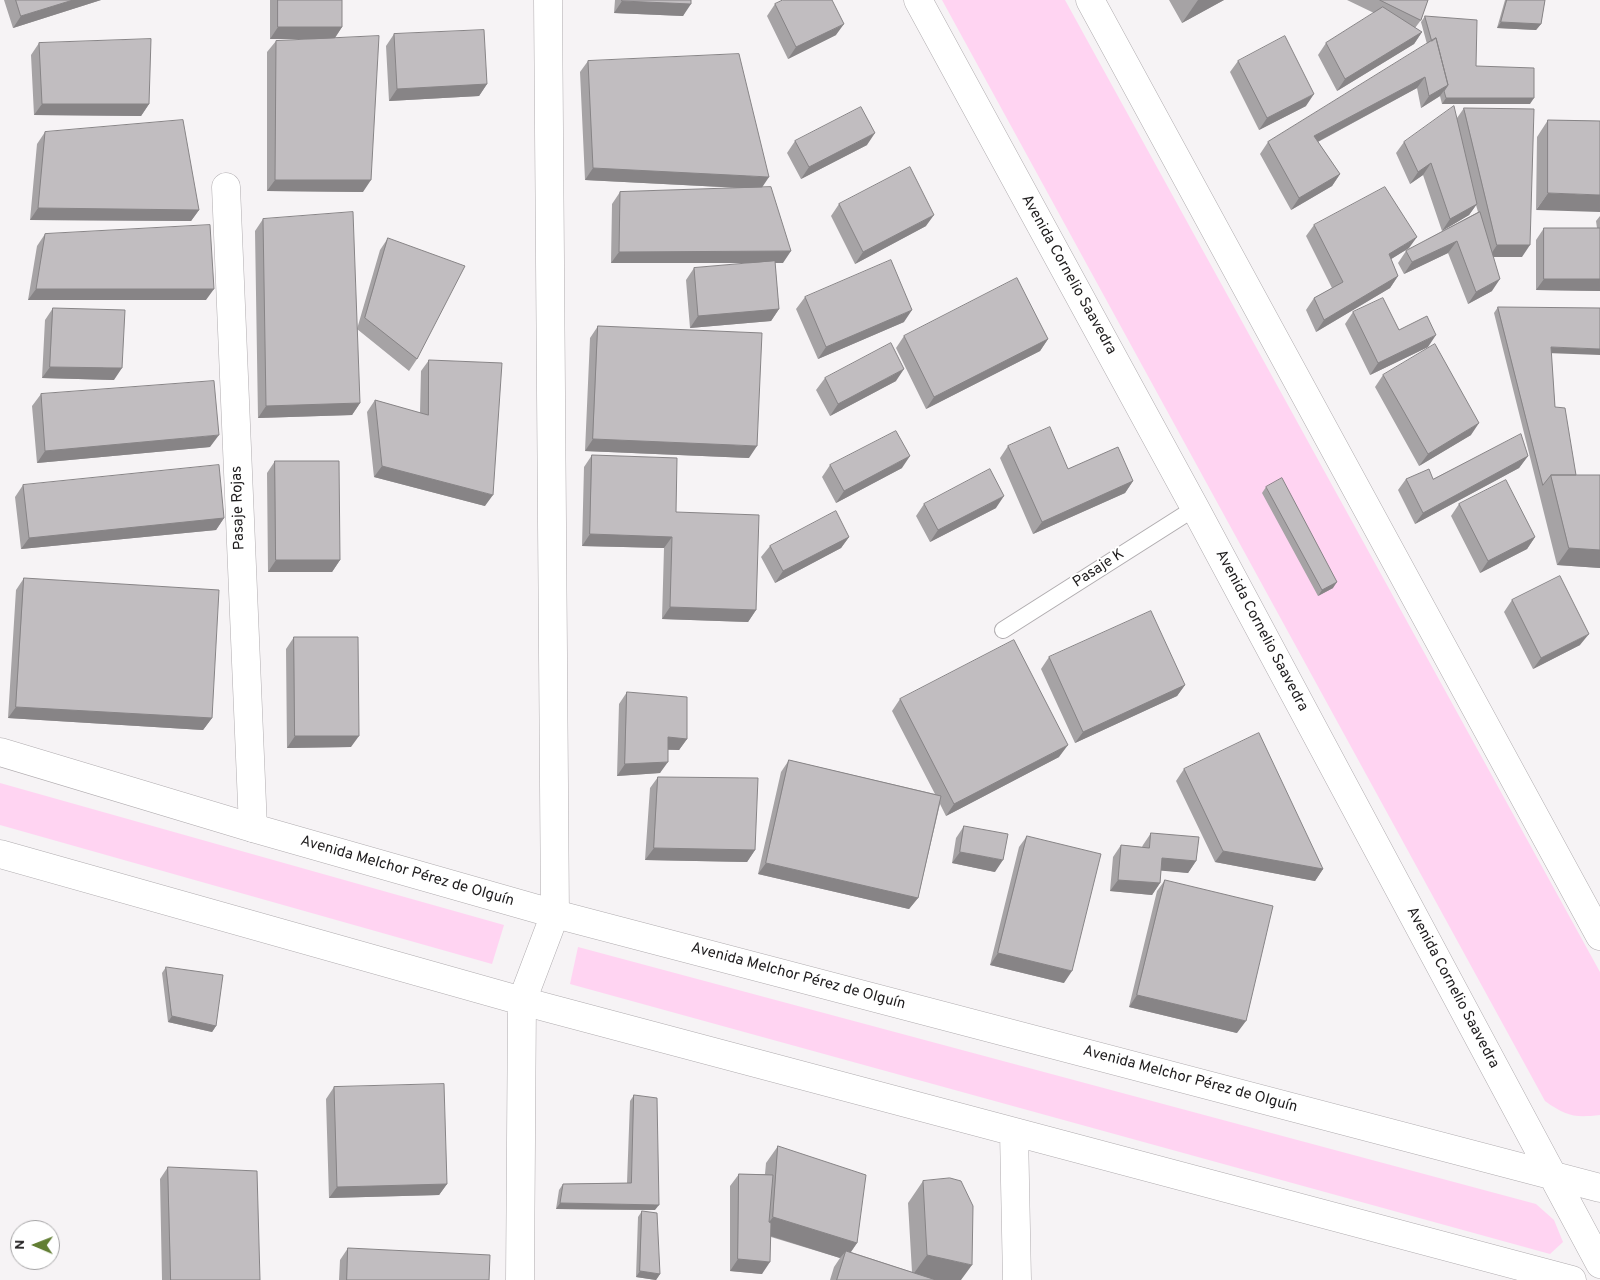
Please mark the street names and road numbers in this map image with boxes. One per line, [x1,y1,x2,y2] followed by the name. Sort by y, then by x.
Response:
[1016,192,1120,358] street label: Avenida Cornelio Saavedra
[229,466,249,550] street label: Pasaje Rojas
[1070,546,1128,592] street label: Pasaje K
[1211,547,1311,715] street label: Avenida Cornelio Saavedra
[298,833,516,911] street label: Avenida Melchor Pérez de Olguín
[1402,904,1502,1072] street label: Avenida Cornelio Saavedra
[689,940,907,1014] street label: Avenida Melchor Pérez de Olguín
[1081,1043,1299,1117] street label: Avenida Melchor Pérez de Olguín

